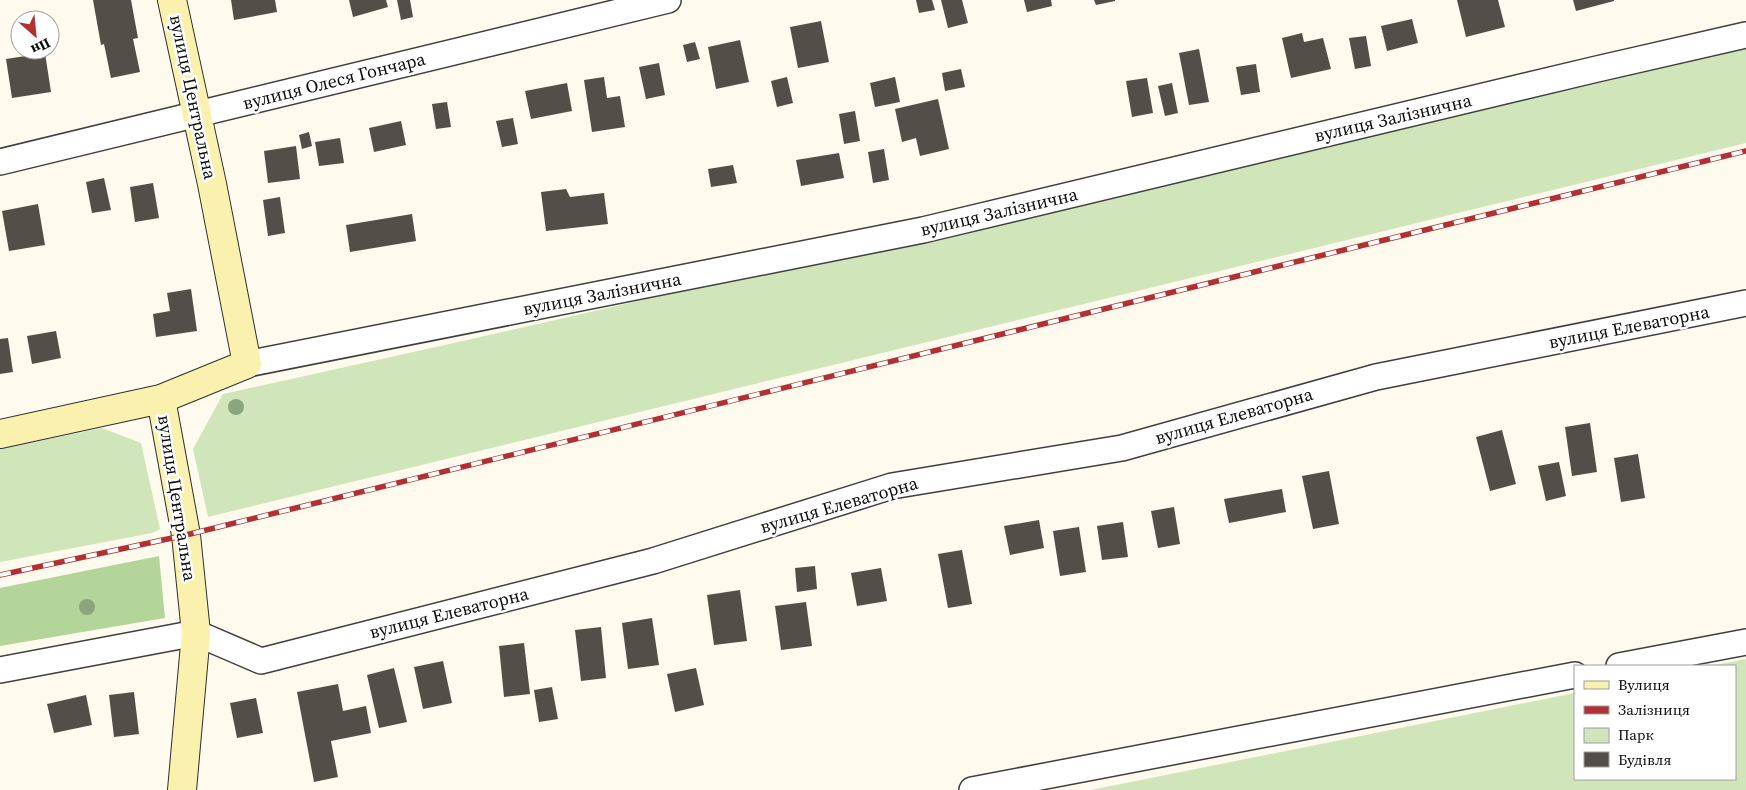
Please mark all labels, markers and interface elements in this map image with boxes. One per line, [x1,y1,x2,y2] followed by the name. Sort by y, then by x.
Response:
[10,10,60,60] north arrow
[164,12,223,182] street label: вулиця Центральна
[28,33,54,60] text: Пн
[240,46,429,115] street label: вулиця Олеся Гончара
[1312,87,1475,148] street label: вулиця Залізнична
[918,181,1081,242] street label: вулиця Залізнична
[521,266,684,321] street label: вулиця Залізнична
[1546,299,1712,354] street label: вулиця Елеваторна
[1152,381,1317,450] street label: вулиця Елеваторна
[152,413,203,584] street label: вулиця Центральна
[757,470,922,539] street label: вулиця Елеваторна
[367,580,532,644] street label: вулиця Елеваторна
[1574,665,1736,780] legend
[1618,674,1670,695] text: Вулиця
[1618,699,1690,720] text: Залізниця
[1618,724,1654,745] text: Парк
[1618,749,1671,770] text: Будівля

